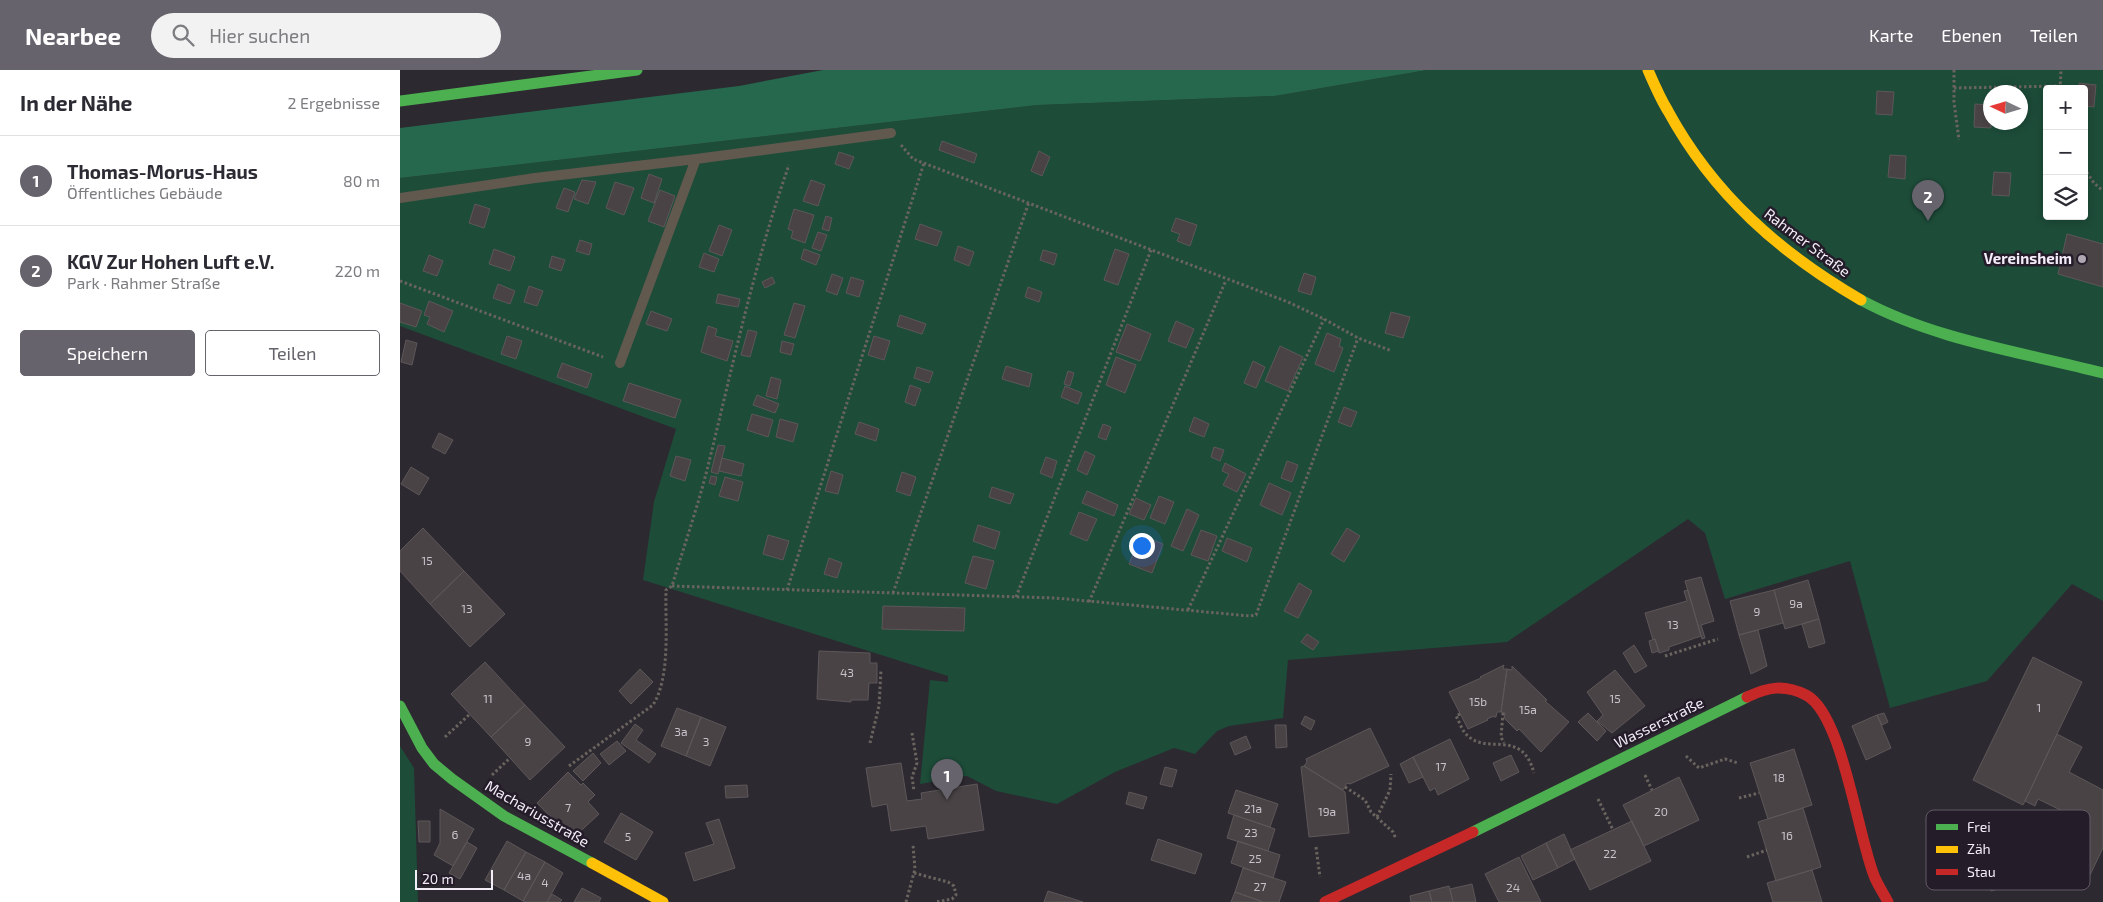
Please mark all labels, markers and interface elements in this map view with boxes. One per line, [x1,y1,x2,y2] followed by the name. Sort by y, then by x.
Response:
[151,13,501,58] search box
[25,21,121,50] text: Nearbee
[169,21,197,49] icon: search
[209,24,310,47] text: Hier suchen
[1869,24,1913,46] text: Karte
[1941,24,2002,46] text: Ebenen
[2030,24,2078,46] text: Teilen
[1983,85,2028,130] north arrow
[2043,85,2088,220] map controls
[2043,85,2088,130] button: +
[20,90,132,115] text: In der Nähe
[287,93,380,112] text: 2 Ergebnisse
[2043,130,2088,175] button: −
[67,160,258,183] text: Thomas-Morus-Haus
[33,171,39,190] text: 1
[343,171,380,190] text: 80 m
[2043,175,2088,220] button: layers
[1912,180,1944,221] pin: 2
[67,183,222,202] text: Öffentliches Gebäude
[1761,204,1854,280] street label: Rahmer Straße
[1984,249,2072,267] place label: Vereinsheim
[67,250,275,273] text: KGV Zur Hohen Luft e.V.
[2076,253,2088,265] marker: Vereinsheim
[31,261,41,280] text: 2
[335,261,380,280] text: 220 m
[67,273,220,292] text: Park · Rahmer Straße
[20,330,195,376] button: Speichern
[205,330,380,376] button: Teilen
[1129,533,1155,559] your location
[421,553,433,567] house number: 15
[1789,596,1803,610] house number: 9a
[461,601,473,615] house number: 13
[1754,604,1761,618] house number: 9
[1667,617,1679,631] house number: 13
[840,665,854,679] house number: 43
[483,691,493,705] house number: 11
[1609,691,1621,705] house number: 15
[1611,693,1706,752] street label: Wasserstraße
[1469,694,1487,708] house number: 15b
[2037,700,2041,714] house number: 1
[1519,702,1537,716] house number: 15a
[674,724,688,738] house number: 3a
[525,734,532,748] house number: 9
[703,734,709,748] house number: 3
[931,759,963,800] pin: 1
[1436,759,1446,773] house number: 17
[1773,770,1785,784] house number: 18
[482,776,593,850] street label: Machariusstraße
[565,800,571,814] house number: 7
[1244,801,1262,815] house number: 21a
[1318,804,1336,818] house number: 19a
[1654,804,1668,818] house number: 20
[1926,810,2090,890] legend
[1967,818,1991,835] text: Frei
[1244,825,1258,839] house number: 23
[452,827,459,841] house number: 6
[1781,828,1793,842] house number: 16
[625,829,631,843] house number: 5
[1967,840,1991,857] text: Zäh
[1603,846,1617,860] house number: 22
[1248,851,1262,865] house number: 25
[1967,863,1996,880] text: Stau
[415,867,492,890] scale bar
[517,868,531,882] house number: 4a
[422,870,454,887] text: 20 m
[541,875,549,889] house number: 4
[1254,879,1266,893] house number: 27
[1506,880,1520,894] house number: 24

